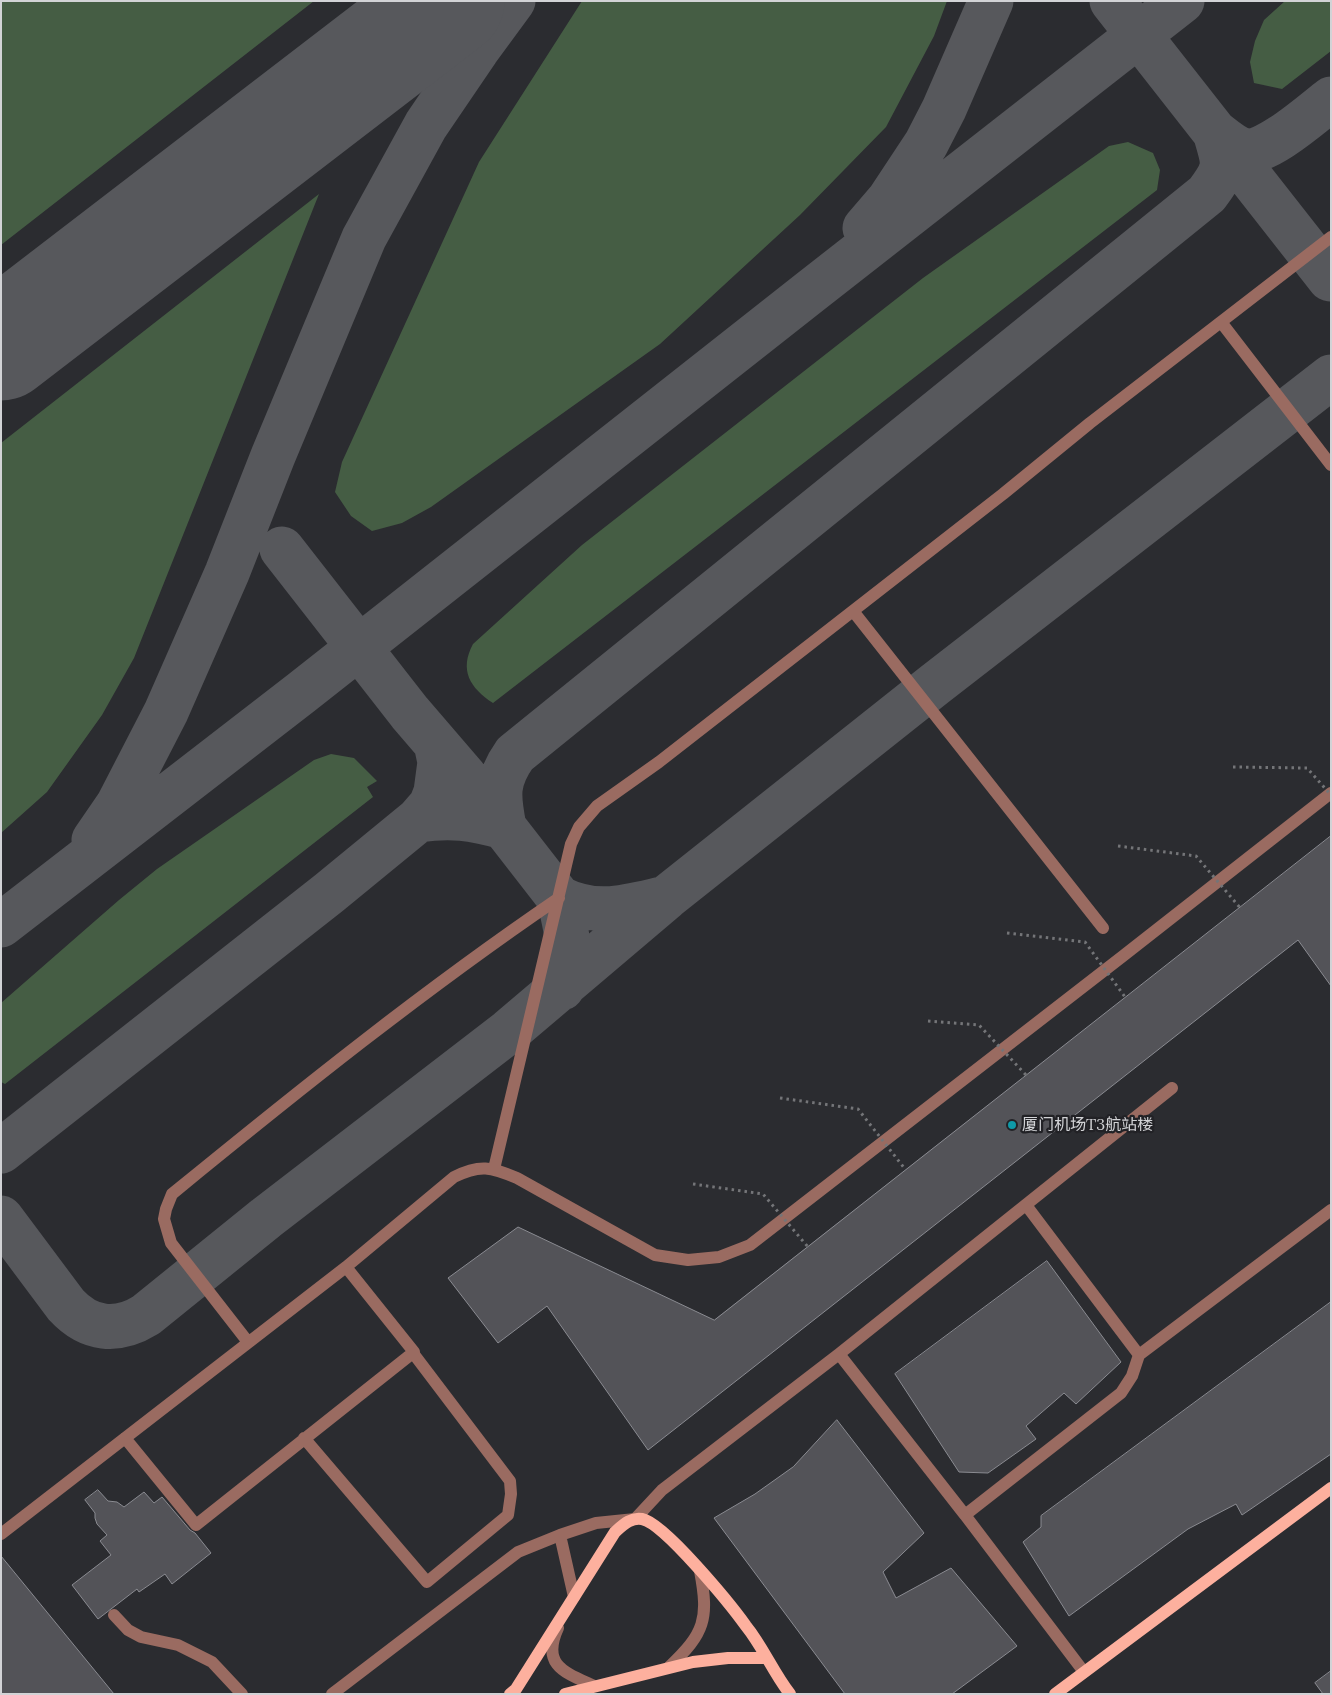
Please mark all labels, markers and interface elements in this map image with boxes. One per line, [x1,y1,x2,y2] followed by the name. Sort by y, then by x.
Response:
[1022,1115,1153,1135] place label: 厦门机场T3航站楼
[1006,1119,1018,1131] marker: 厦门机场T3航站楼

